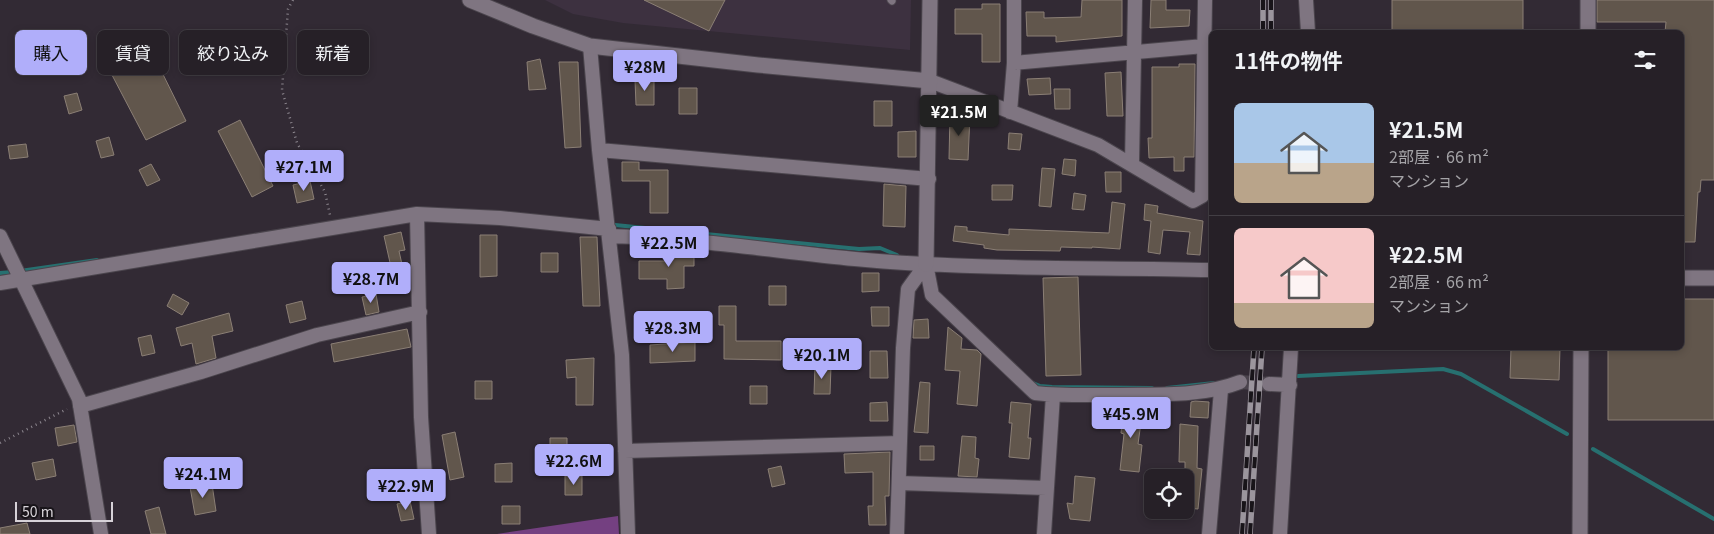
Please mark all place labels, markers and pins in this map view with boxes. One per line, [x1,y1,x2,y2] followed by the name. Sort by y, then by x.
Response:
[615,49,675,92] pin: ¥28M
[918,94,1000,137] pin: ¥21.5M
[263,150,345,192] pin: ¥27.1M
[628,226,710,268] pin: ¥22.5M
[330,262,412,304] pin: ¥28.7M
[632,310,714,353] pin: ¥28.3M
[781,338,863,380] pin: ¥20.1M
[1090,396,1172,439] pin: ¥45.9M
[533,444,615,486] pin: ¥22.6M
[162,456,244,499] pin: ¥24.1M
[365,468,447,511] pin: ¥22.9M

